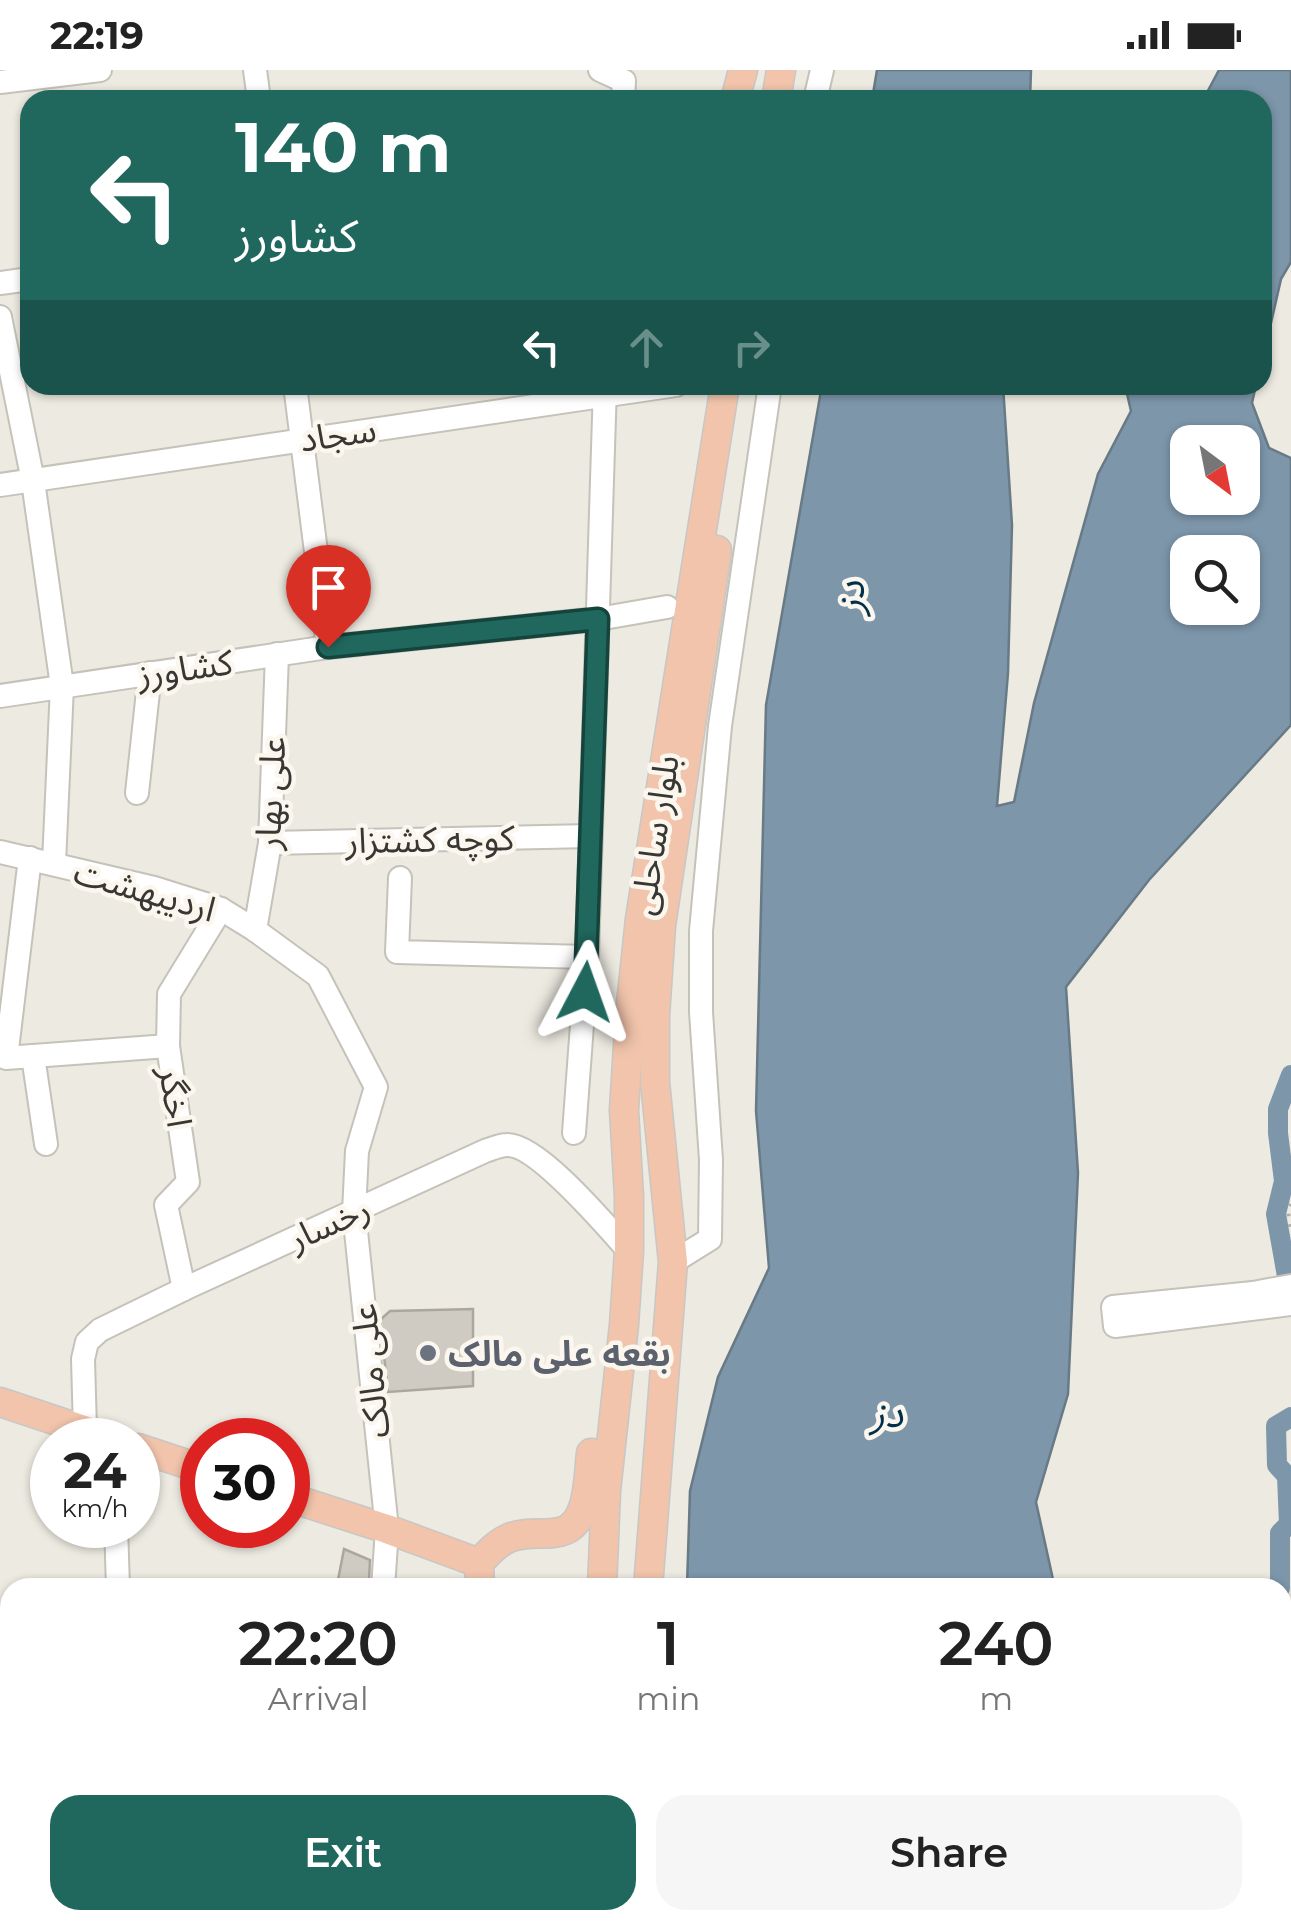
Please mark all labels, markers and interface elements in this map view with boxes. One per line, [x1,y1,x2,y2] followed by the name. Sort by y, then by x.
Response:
[50,12,144,59] text: 22:19
[235,104,451,190] text: 140 m
[70,130,200,260] icon: left
[235,208,358,263] text: کشاورز
[514,320,569,375] icon: left
[619,320,674,375] icon: ahead
[724,320,779,375] icon: right
[297,407,379,461] street label: سجاد
[1170,425,1260,515] north arrow
[1170,425,1260,625] map controls
[1170,535,1260,625] button: search
[286,545,371,648] pin
[301,560,356,615] icon: arrive
[825,578,875,618] water label: دز
[134,640,236,696] street label: کشاورز
[246,735,294,852] street label: علی بهار
[620,752,688,918] street label: بلوار ساحلی
[344,816,516,863] street label: کوچه کشتزار
[69,849,221,931] street label: اردیبهشت
[533,940,637,1044] position arrow
[150,1063,202,1130] street label: اخگر
[281,1186,376,1260] street label: رخسار
[342,1302,398,1440] street label: علی مالک
[448,1332,671,1375] place label: بقعه علی مالک
[417,1342,439,1364] marker: بقعه علی مالک
[868,1390,904,1437] water label: دز
[180,1418,310,1548] speed limit sign: 30
[63,1440,127,1501] text: 24
[62,1493,128,1523] text: km/h
[238,1607,398,1680] text: 22:20
[657,1607,680,1680] text: 1
[939,1607,1054,1680] text: 240
[268,1679,369,1718] text: Arrival
[636,1679,700,1718] text: min
[979,1679,1013,1718] text: m
[50,1795,636,1910] button: Exit
[656,1795,1242,1910] button: Share

